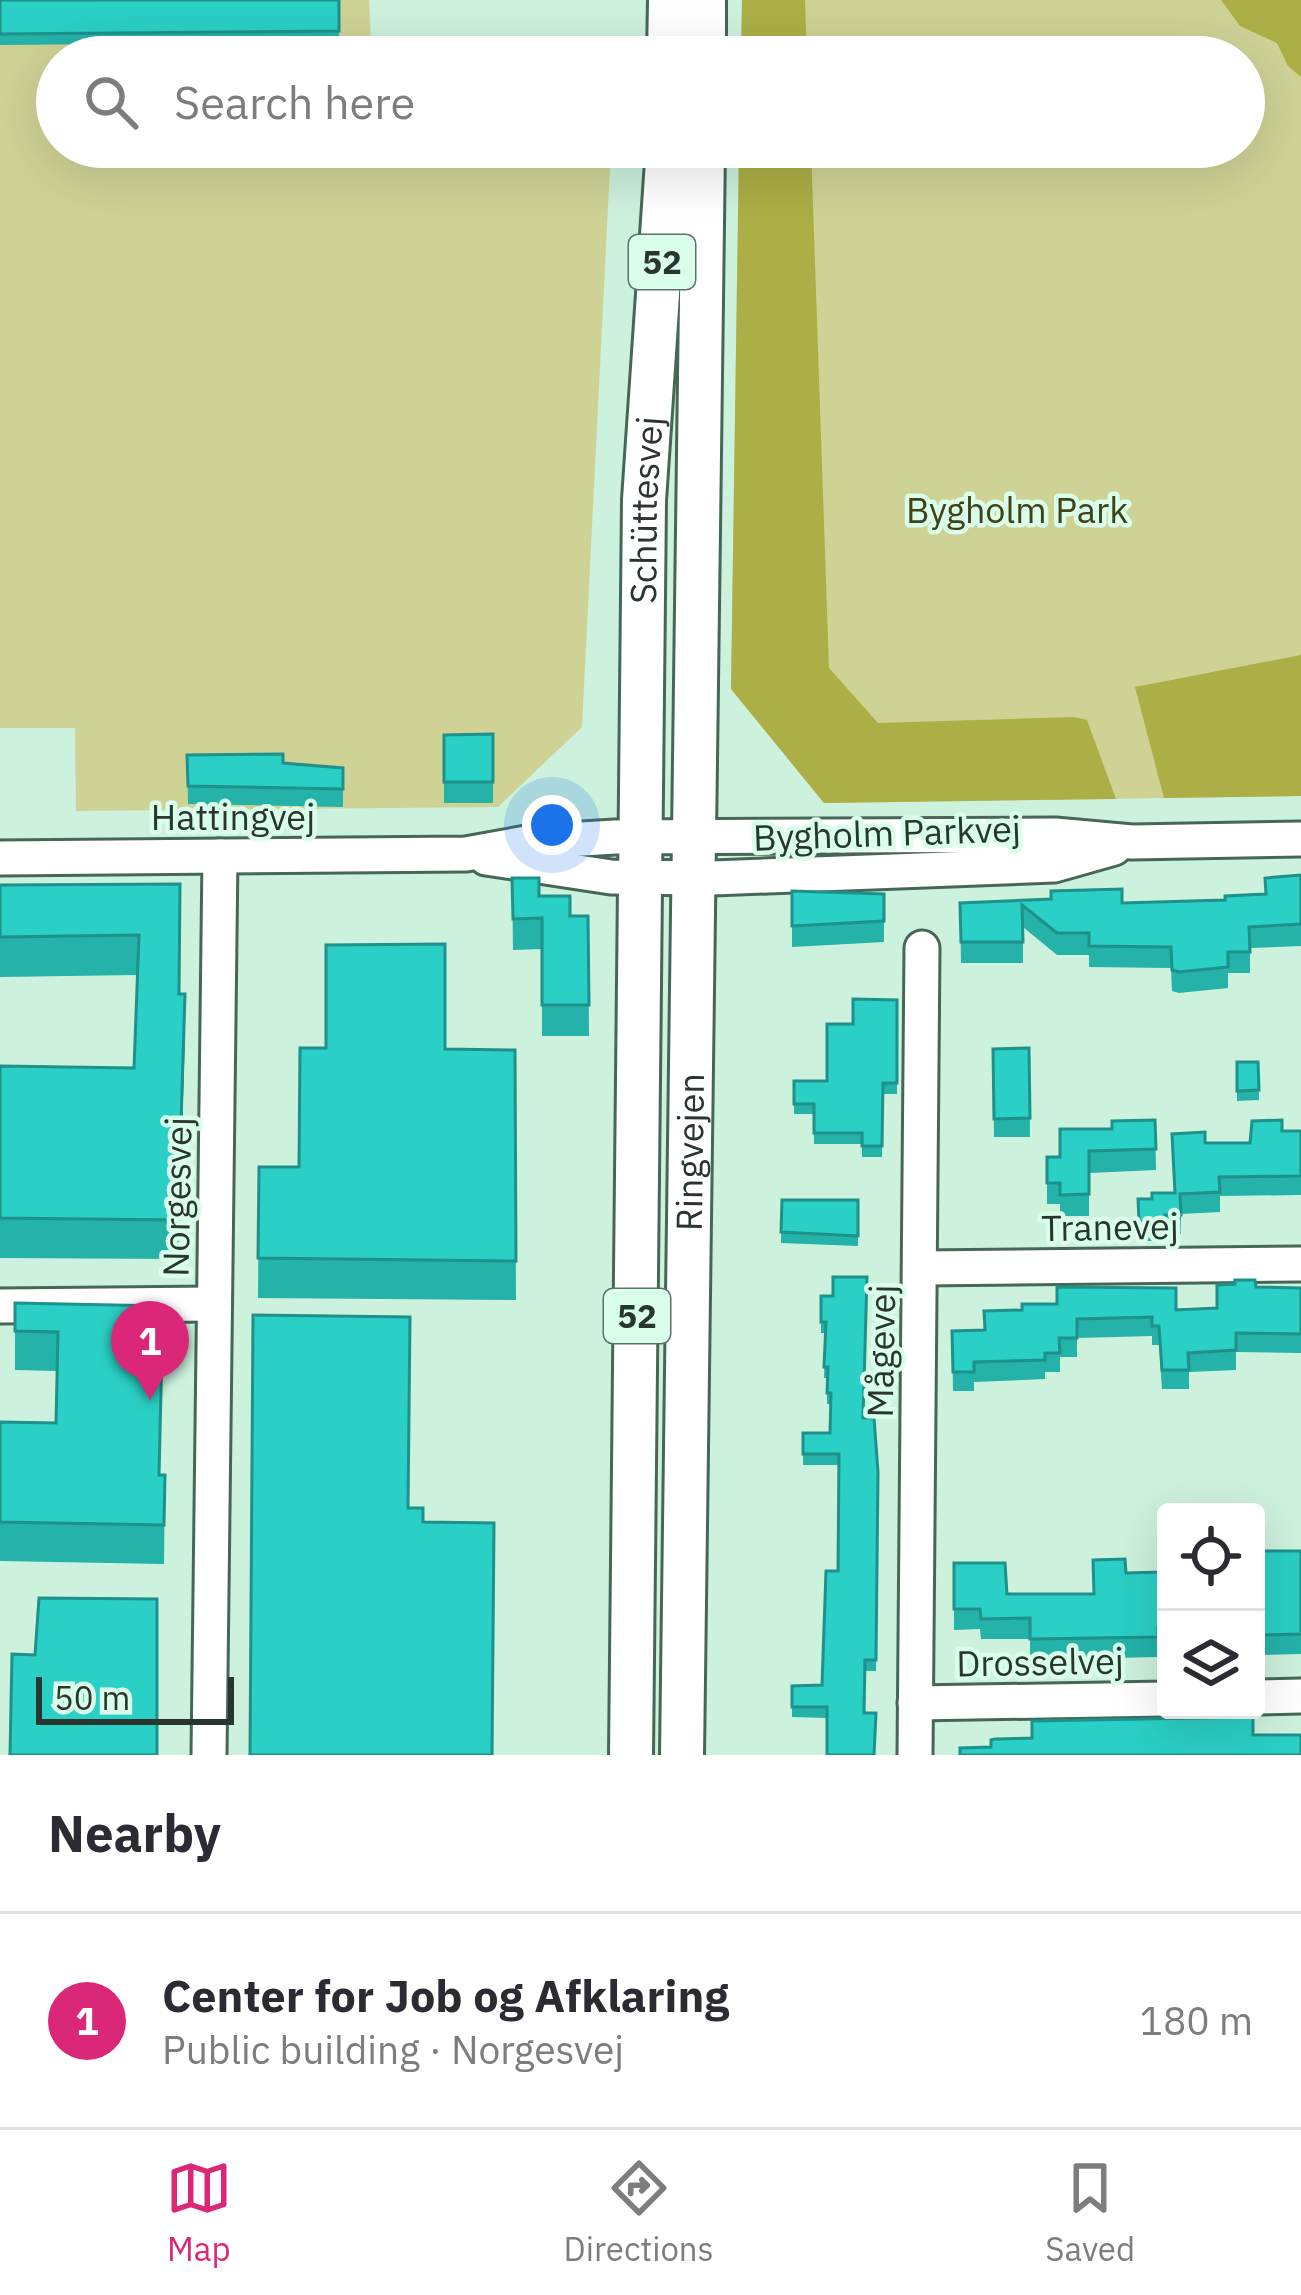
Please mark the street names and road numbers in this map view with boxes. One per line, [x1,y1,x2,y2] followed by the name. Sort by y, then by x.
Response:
[629,235,695,289] road number: 52
[619,415,673,604] street label: Schüttesvej
[151,793,315,840] street label: Hattingvej
[752,804,1022,861] street label: Bygholm Parkvej
[665,1073,714,1231] street label: Ringvejen
[152,1117,201,1277] street label: Norgesvej
[1041,1202,1179,1251] street label: Tranevej
[856,1284,905,1418] street label: Mågevej
[604,1289,670,1343] road number: 52
[956,1637,1124,1686] street label: Drosselvej

